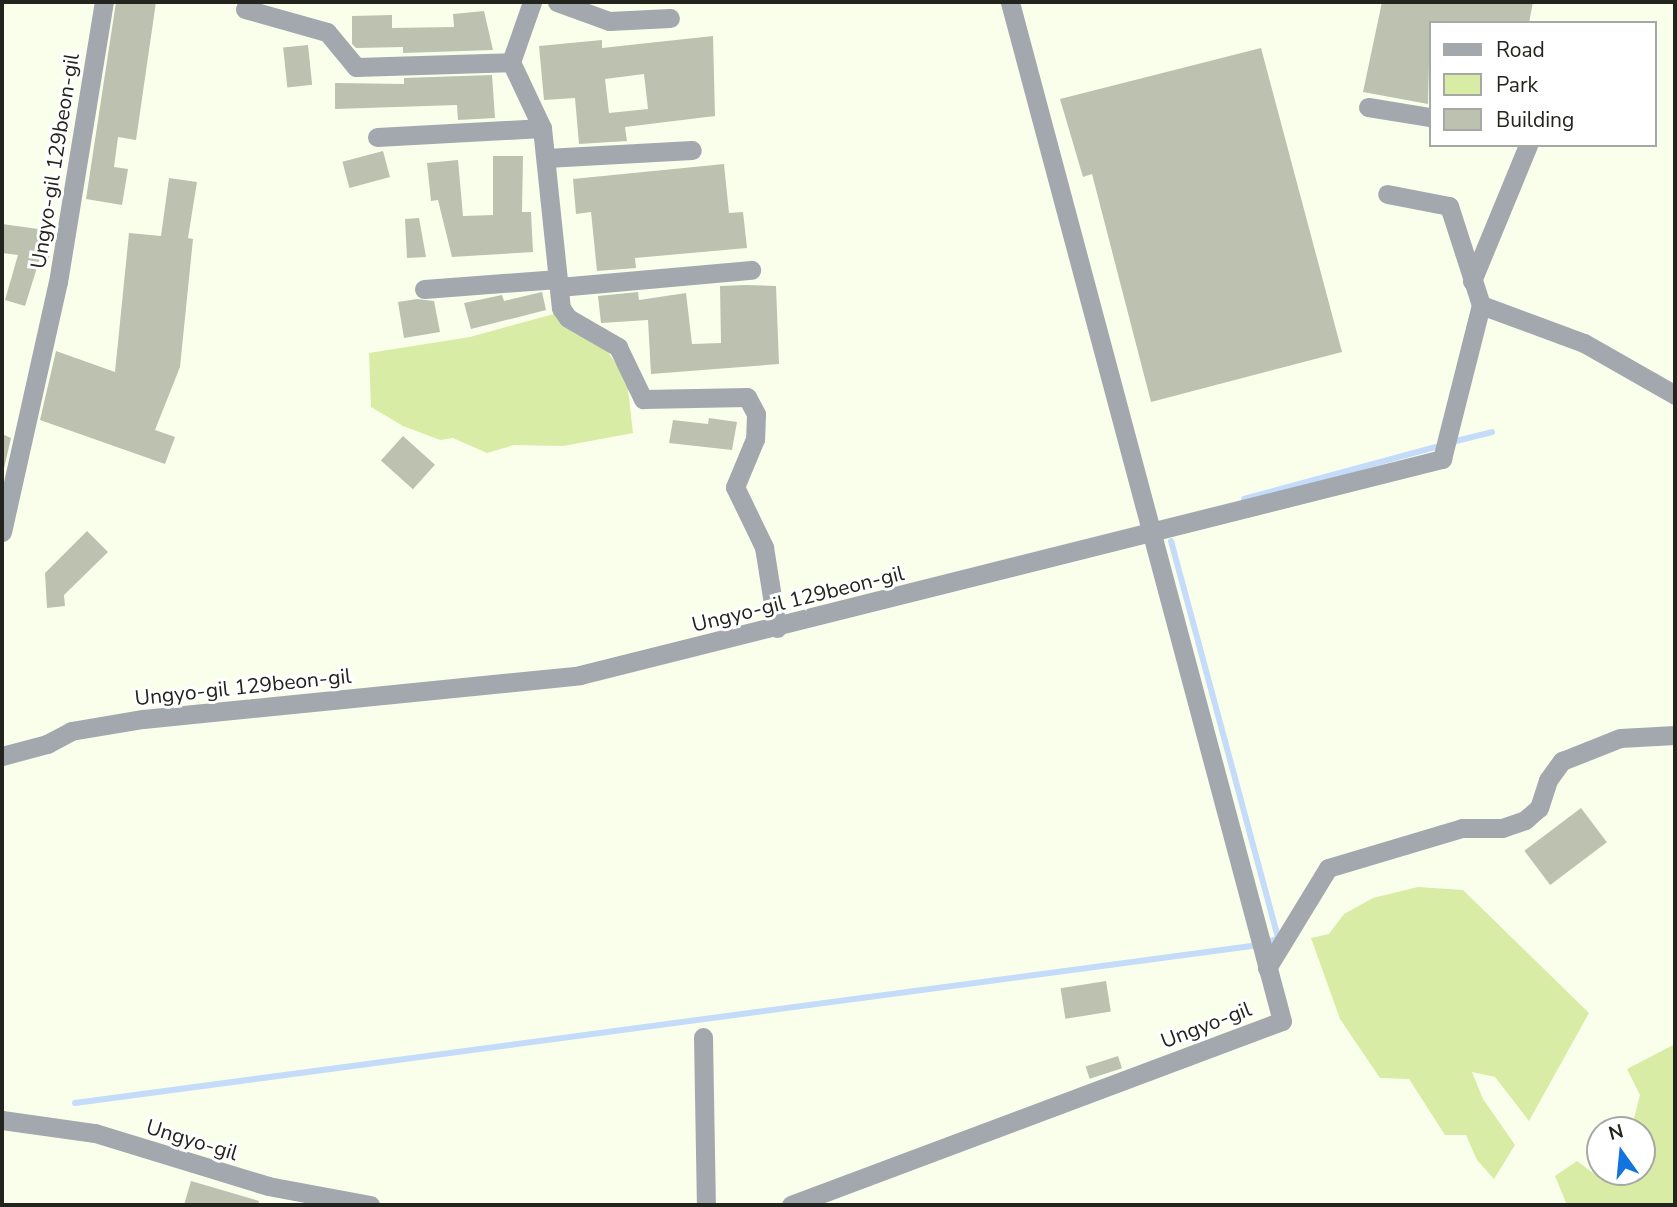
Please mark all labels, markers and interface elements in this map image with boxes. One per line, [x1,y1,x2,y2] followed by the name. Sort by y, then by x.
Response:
[1428,21,1656,147] legend
[1496,36,1545,64] text: Road
[26,52,84,270] street label: Ungyo-gil 129beon-gil
[1496,71,1538,99] text: Park
[1496,106,1574,134] text: Building
[689,560,907,638] street label: Ungyo-gil 129beon-gil
[133,663,353,711] street label: Ungyo-gil 129beon-gil
[1157,996,1255,1054] street label: Ungyo-gil
[143,1114,241,1166] street label: Ungyo-gil
[1586,1116,1656,1186] north arrow
[1606,1118,1626,1147] text: N

